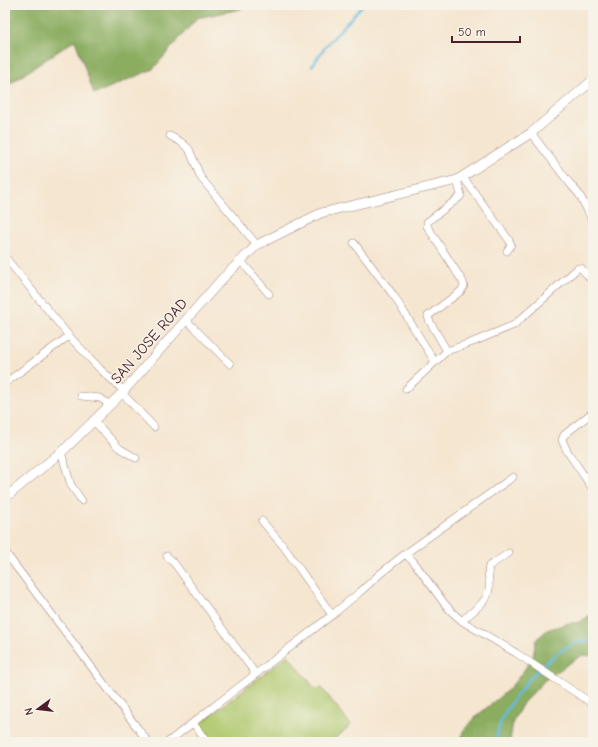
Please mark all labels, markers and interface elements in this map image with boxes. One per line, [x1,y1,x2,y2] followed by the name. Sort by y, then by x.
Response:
[452,18,520,44] scale bar
[458,25,486,39] text: 50 m
[107,295,191,387] street label: SAN JOSE ROAD
[18,689,58,729] north arrow
[22,706,36,717] text: N

